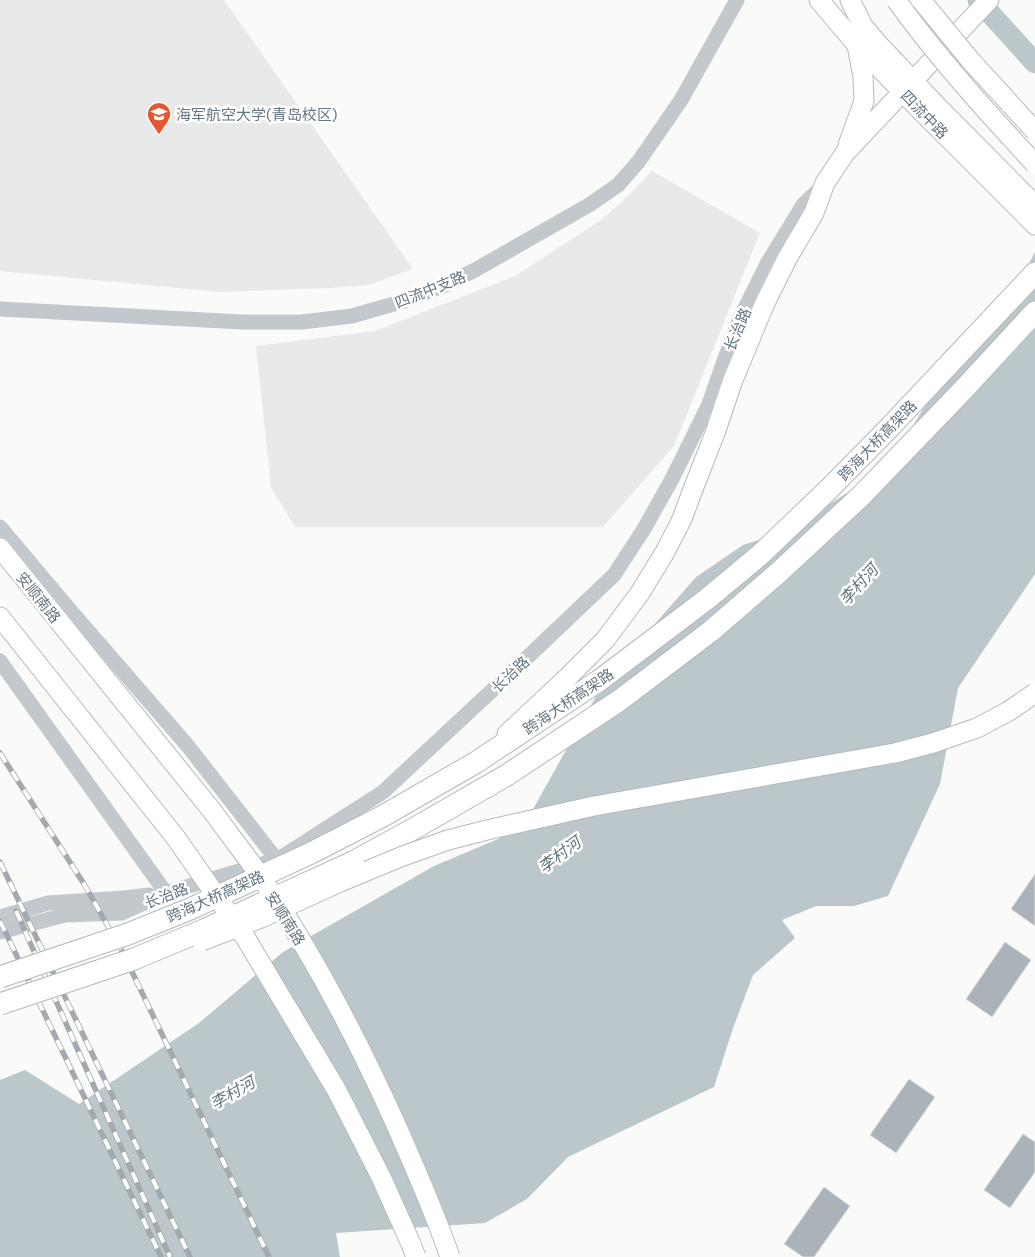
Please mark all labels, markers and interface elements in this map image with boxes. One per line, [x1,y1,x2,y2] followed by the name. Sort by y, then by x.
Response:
[898,86,952,142] street label: 四流中路
[146,101,172,135] school or university icon: 海军航空大学(青岛校区)
[176,105,338,123] place label: 海军航空大学(青岛校区)
[392,267,468,311] street label: 四流中支路
[720,305,754,353] street label: 长治路
[834,396,920,484] street label: 跨海大桥高架路
[835,558,883,608] water label: 李村河
[13,568,65,626] street label: 安顺南路
[487,652,533,696] street label: 长治路
[519,664,617,738] street label: 跨海大桥高架路
[534,830,586,876] water label: 李村河
[163,866,267,926] street label: 跨海大桥高架路
[142,879,190,911] street label: 长治路
[262,888,310,948] street label: 安顺南路
[206,1070,260,1112] water label: 李村河

